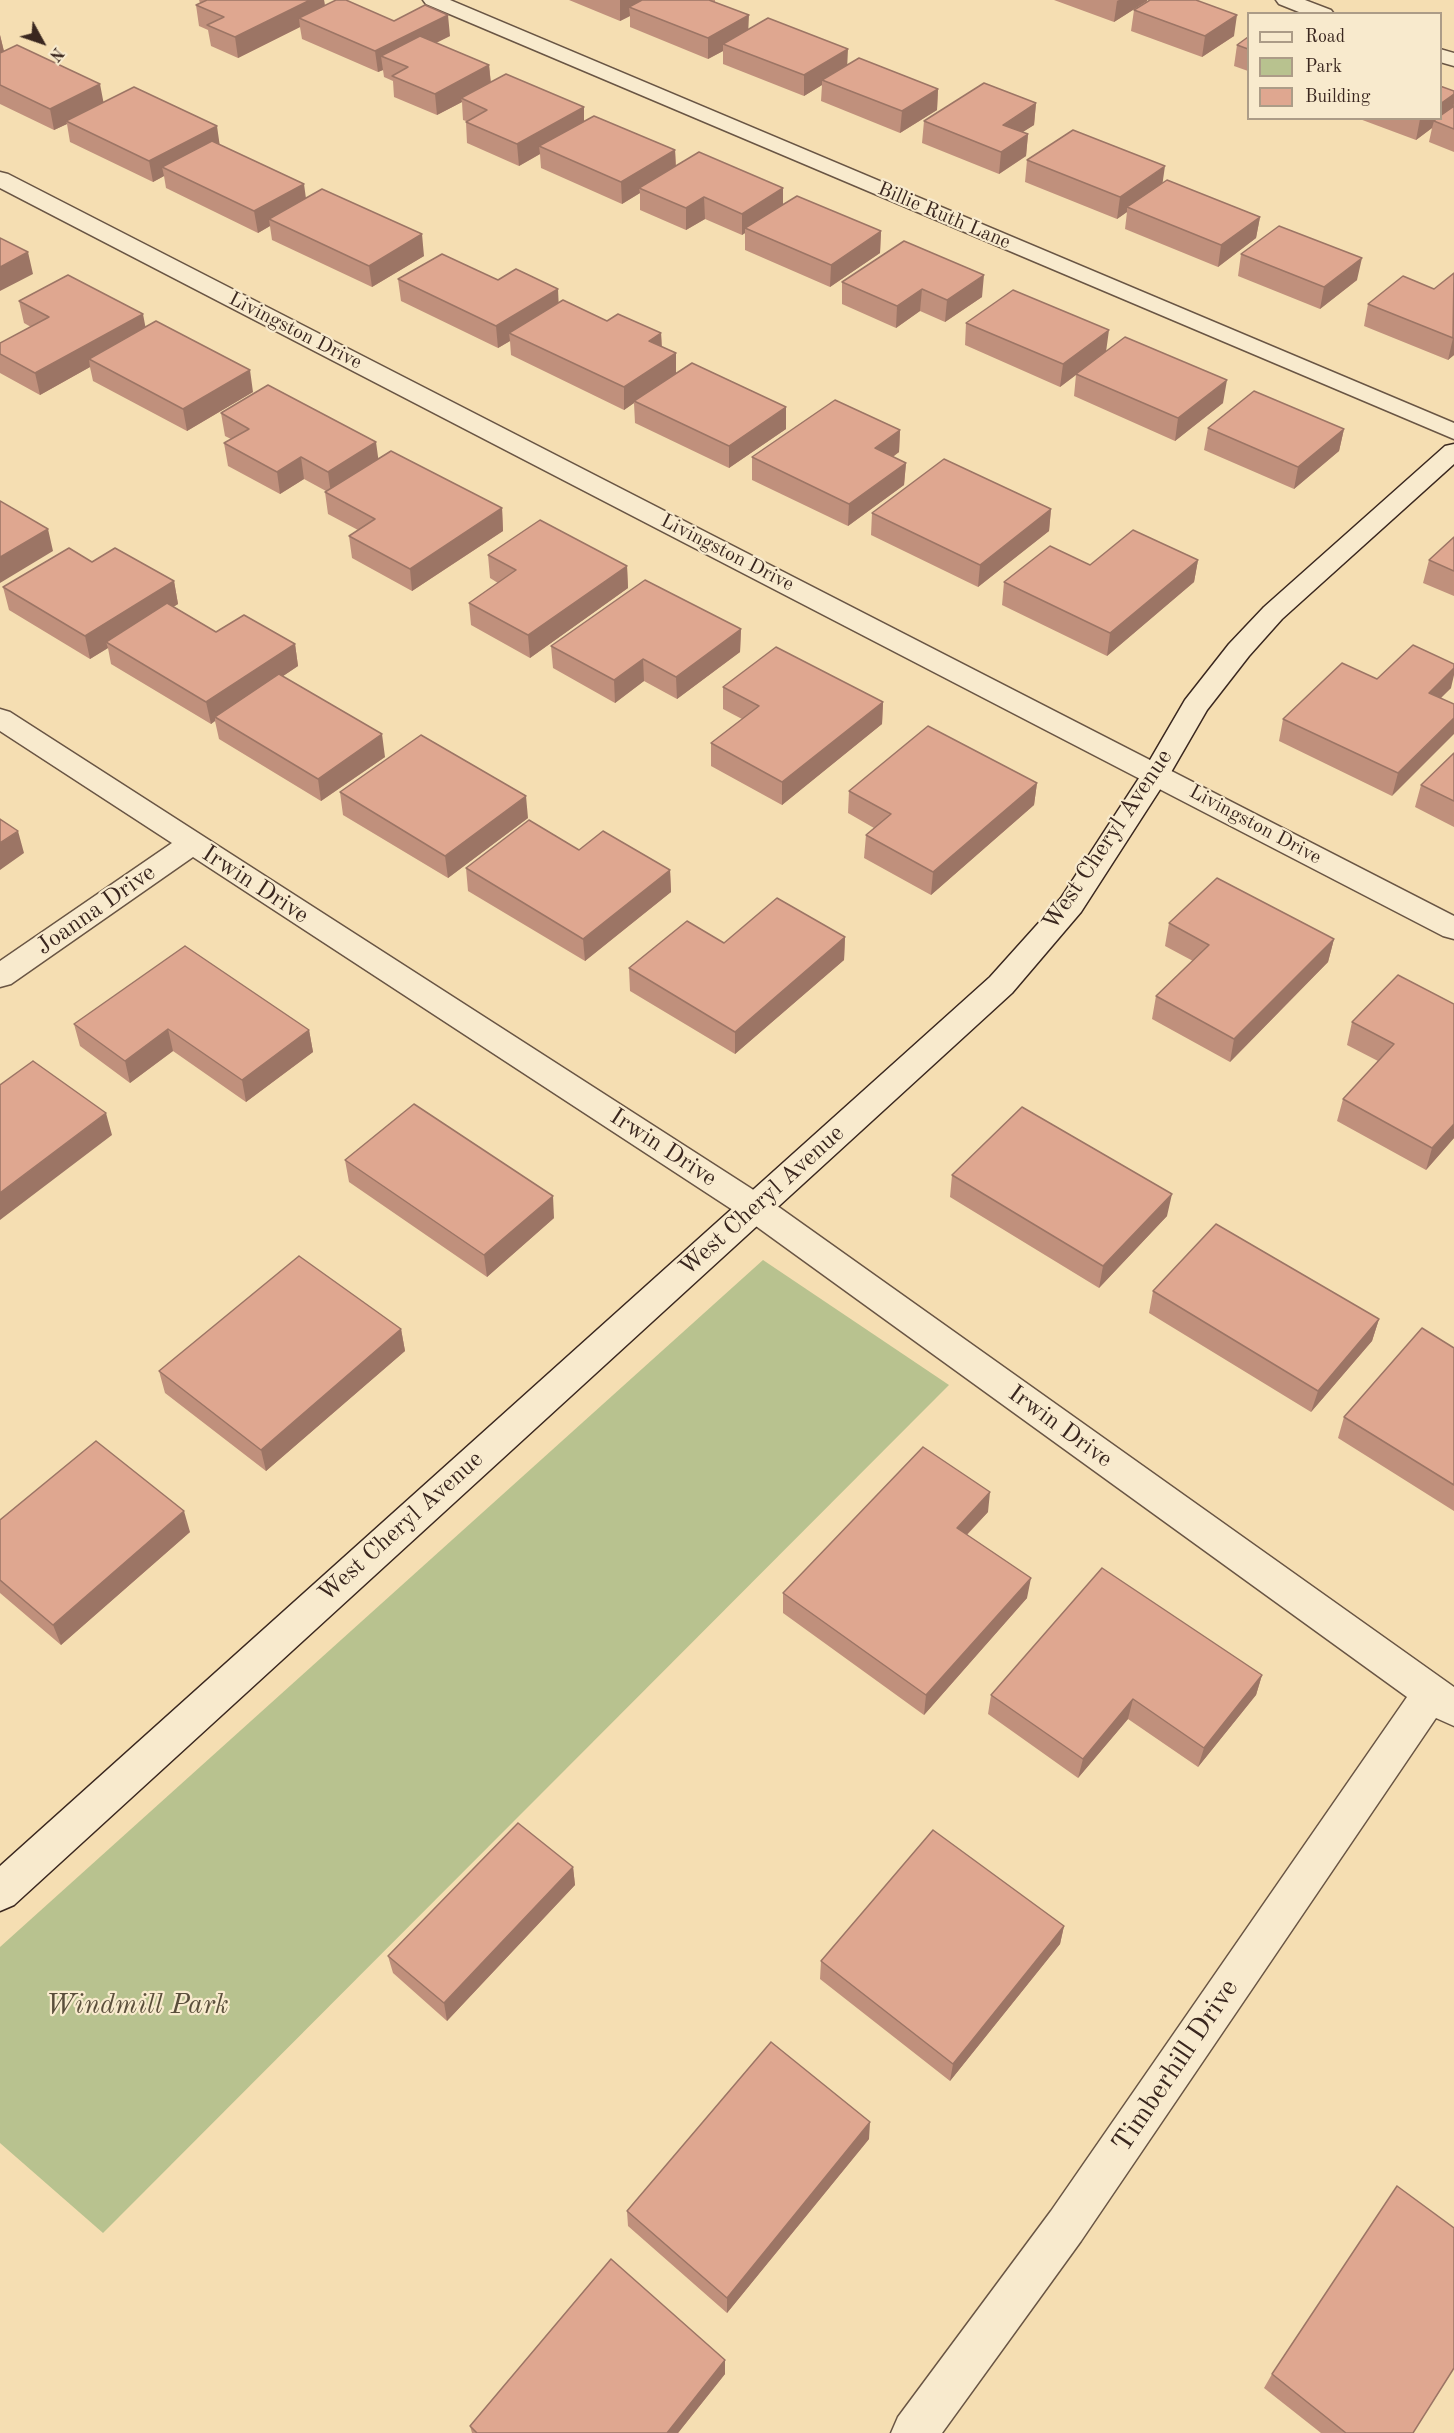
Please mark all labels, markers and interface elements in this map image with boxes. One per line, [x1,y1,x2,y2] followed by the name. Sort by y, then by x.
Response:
[12,12,72,72] north arrow
[1247,12,1442,120] legend
[1305,28,1345,46] text: Road
[46,44,66,63] text: N
[1305,58,1342,76] text: Park
[1305,88,1370,106] text: Building
[874,177,1014,255] street label: Billie Ruth Lane
[224,287,366,375] street label: Livingston Drive
[656,509,798,597] street label: Livingston Drive
[1037,744,1179,936] street label: West Cheryl Avenue
[1185,780,1325,870] street label: Livingston Drive
[196,840,314,930] street label: Irwin Drive
[31,858,161,962] street label: Joanna Drive
[604,1103,722,1193] street label: Irwin Drive
[674,1119,850,1283] street label: West Cheryl Avenue
[1002,1380,1118,1474] street label: Irwin Drive
[313,1445,489,1609] street label: West Cheryl Avenue
[1106,1973,1246,2159] street label: Timberhill Drive
[45,1989,229,2023] park label: Windmill Park

